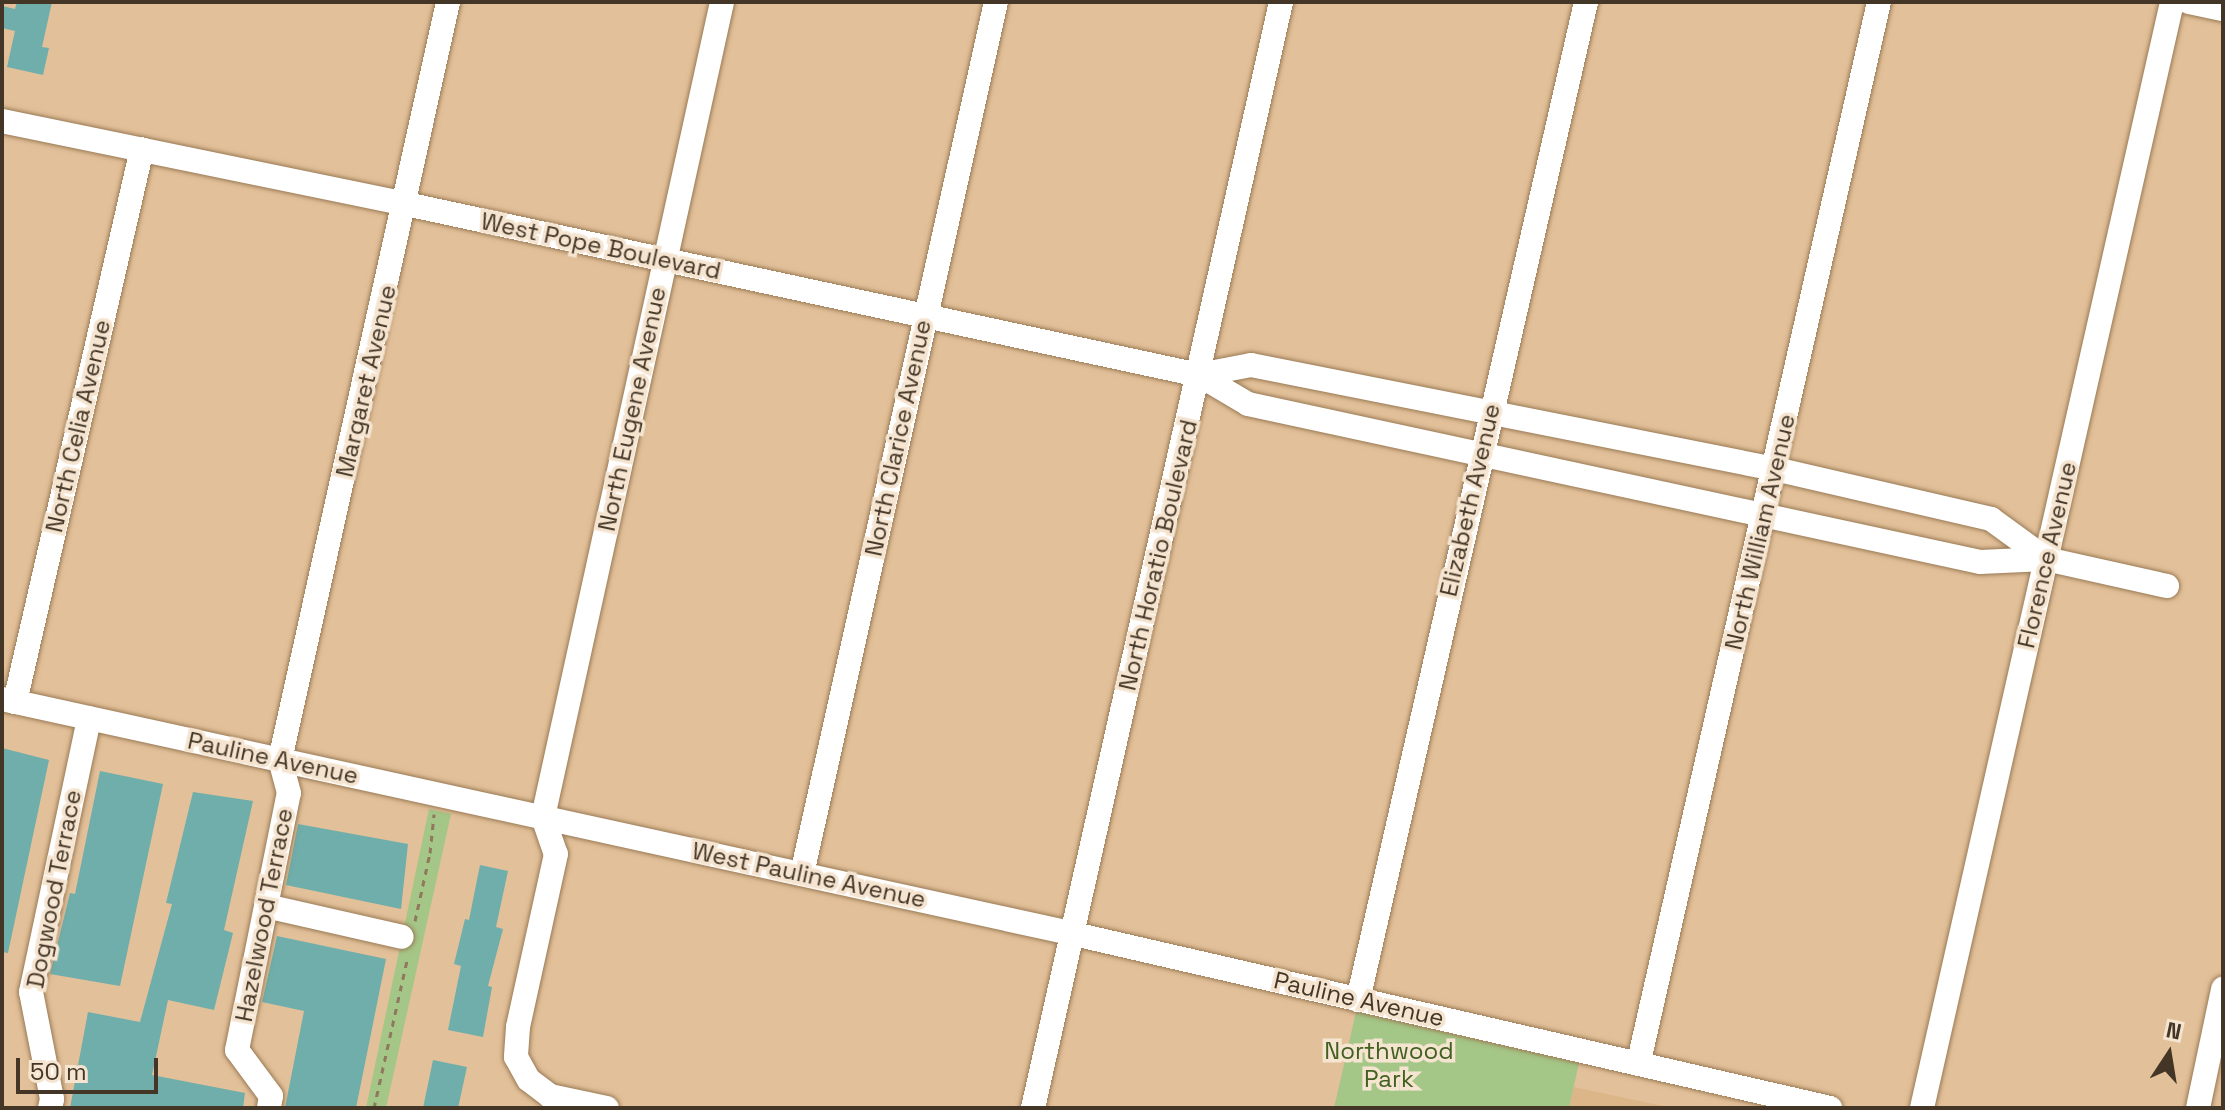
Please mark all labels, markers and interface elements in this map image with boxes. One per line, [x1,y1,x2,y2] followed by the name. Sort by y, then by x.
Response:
[478,206,724,286] street label: West Pope Boulevard
[330,282,402,480] street label: Margaret Avenue
[592,284,672,534] street label: North Eugene Avenue
[39,317,117,535] street label: North Celia Avenue
[859,317,937,559] street label: North Clarice Avenue
[1434,401,1506,599] street label: Elizabeth Avenue
[1719,411,1801,653] street label: North William Avenue
[1113,417,1203,693] street label: North Horatio Boulevard
[2012,459,2082,651] street label: Florence Avenue
[185,726,361,790] street label: Pauline Avenue
[21,787,87,991] street label: Dogwood Terrace
[229,805,299,1025] street label: Hazelwood Terrace
[689,836,929,914] street label: West Pauline Avenue
[1271,965,1447,1033] street label: Pauline Avenue
[2129,1014,2209,1094] north arrow
[2164,1015,2184,1046] text: N
[1324,1037,1454,1093] park label: Northwood Park
[20,1042,162,1092] scale bar
[30,1056,87,1087] text: 50 m

